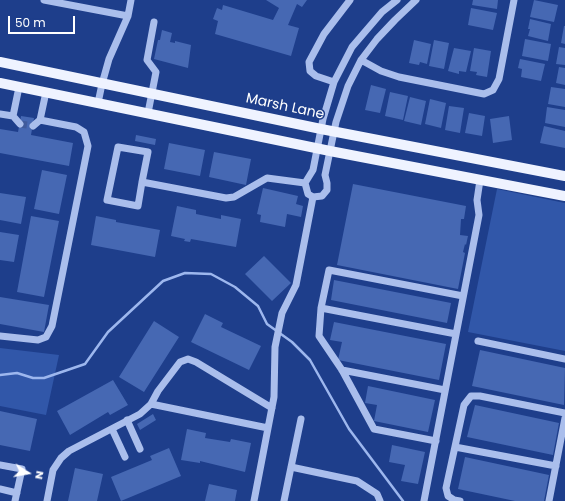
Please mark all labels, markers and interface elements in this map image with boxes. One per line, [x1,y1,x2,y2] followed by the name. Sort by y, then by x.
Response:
[10,8,77,34] scale bar
[15,14,46,31] text: 50 m
[244,90,326,124] street label: Marsh Lane
[8,453,48,493] north arrow
[31,470,48,481] text: N

